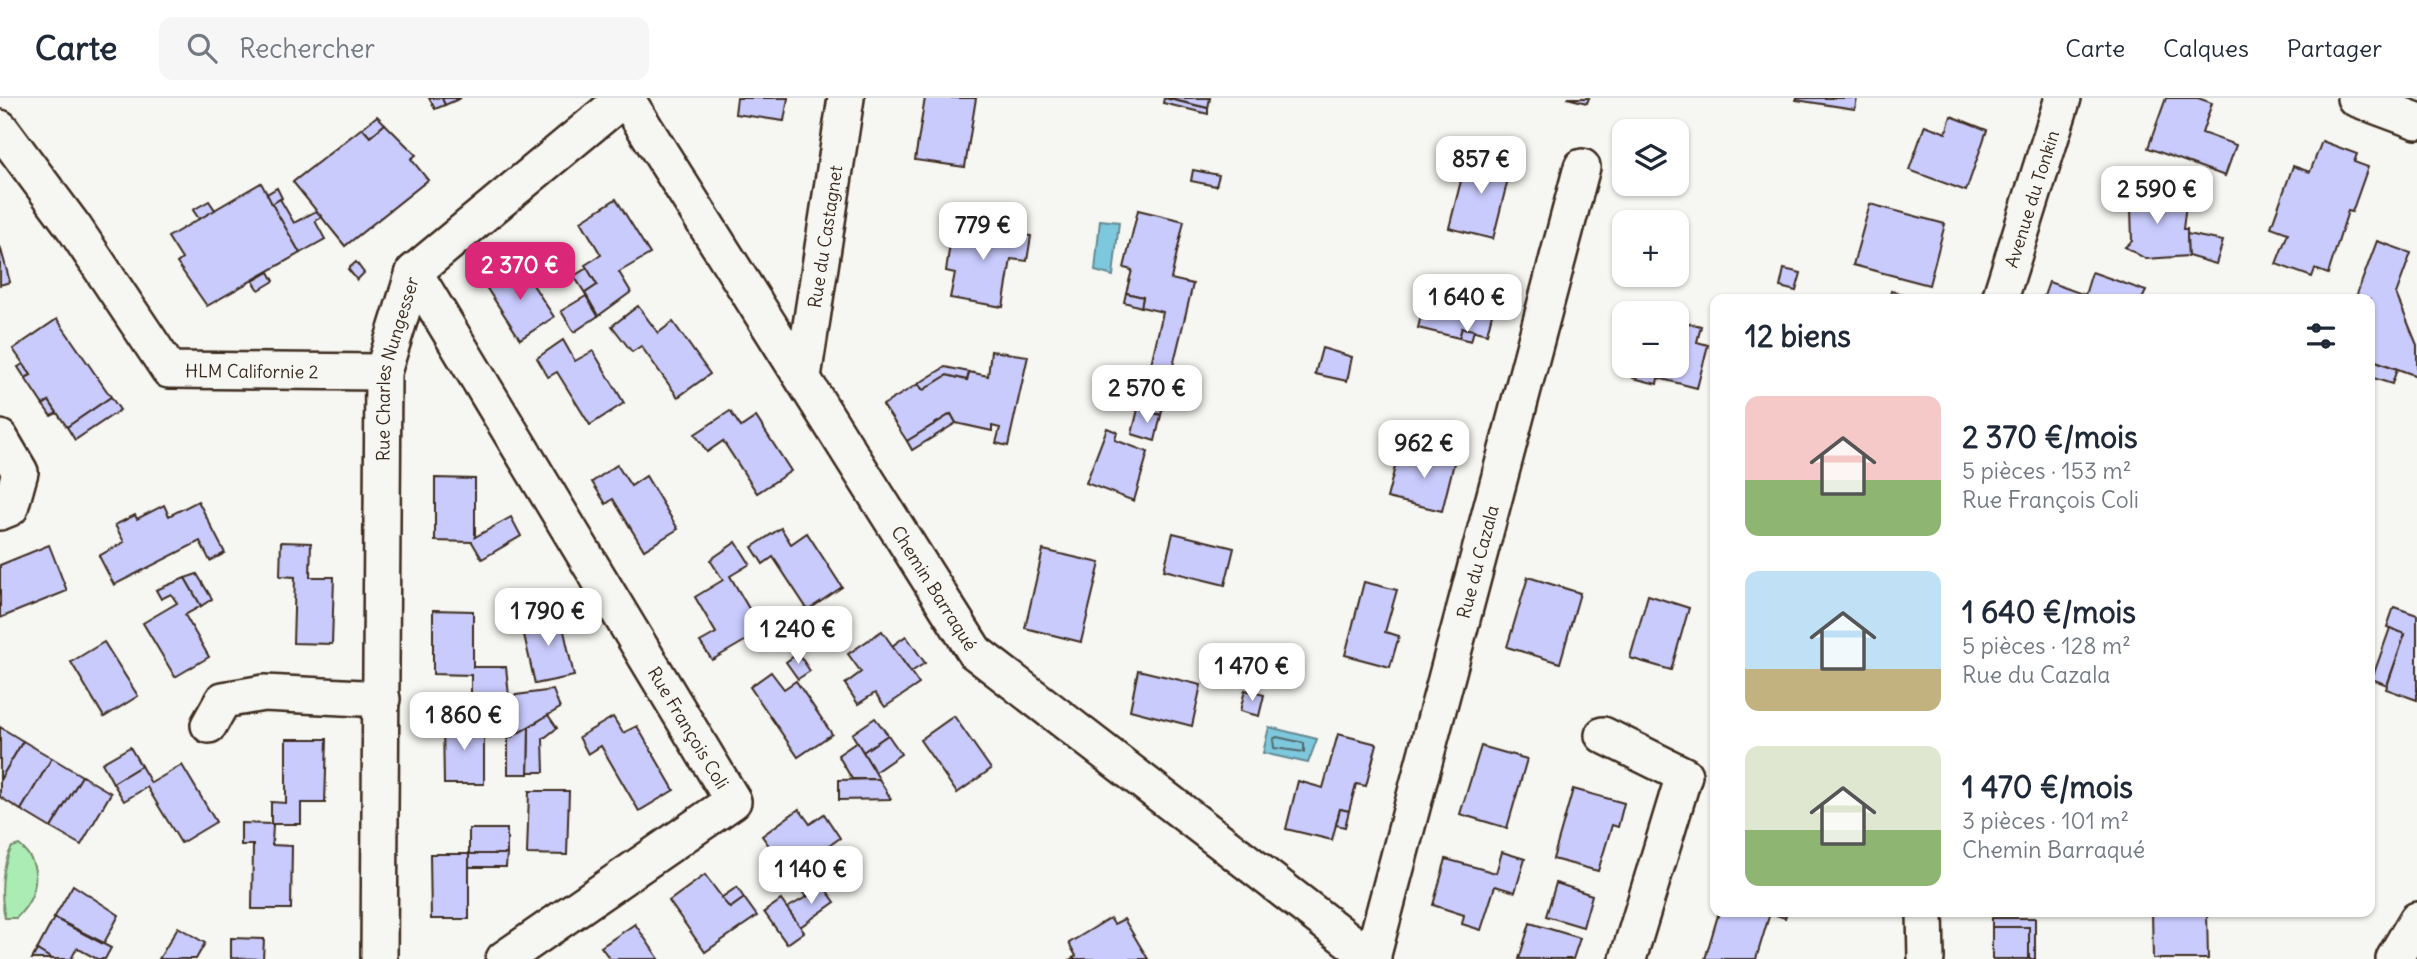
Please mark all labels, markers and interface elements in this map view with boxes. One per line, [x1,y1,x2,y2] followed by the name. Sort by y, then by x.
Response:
[159,17,649,80] search box
[35,27,117,69] text: Carte
[183,29,221,67] icon: search
[239,32,375,65] text: Rechercher
[2065,33,2125,63] text: Carte
[2163,33,2249,63] text: Calques
[2287,33,2382,63] text: Partager
[1612,119,1689,378] map controls
[1612,119,1689,196] button: layers
[1999,127,2064,270] street label: Avenue du Tonkin
[1432,136,1530,196] pin: 857 €
[1452,144,1510,173] text: 857 €
[802,164,847,310] street label: Rue du Castagnet
[2092,166,2222,226] pin: 2 590 €
[2117,174,2197,203] text: 2 590 €
[934,202,1032,262] pin: 779 €
[955,210,1011,239] text: 779 €
[1612,210,1689,287] button: +
[455,242,585,302] pin: 2 370 €
[481,250,559,279] text: 2 370 €
[371,273,424,461] street label: Rue Charles Nungesser
[1402,274,1532,334] pin: 1 640 €
[1429,282,1505,311] text: 1 640 €
[1612,301,1689,378] button: −
[1745,317,1851,355] text: 12 biens
[2302,317,2340,355] icon: filters
[185,359,319,383] street label: HLM Californie 2
[1082,366,1212,425] pin: 2 570 €
[1108,373,1186,402] text: 2 570 €
[1962,418,2138,456] text: 2 370 €/mois
[1375,420,1473,480] pin: 962 €
[1801,424,1885,508] icon: home
[1394,428,1454,457] text: 962 €
[1962,456,2131,485] text: 5 pièces · 153 m²
[1962,485,2139,514] text: Rue François Coli
[1451,503,1503,621] street label: Rue du Cazala
[887,521,983,655] street label: Chemin Barraqué
[483,588,613,648] pin: 1 790 €
[1962,593,2136,631] text: 1 640 €/mois
[511,596,585,625] text: 1 790 €
[1801,599,1885,683] icon: home
[733,606,863,666] pin: 1 240 €
[760,614,836,643] text: 1 240 €
[1962,631,2131,660] text: 5 pièces · 128 m²
[1187,644,1317,703] pin: 1 470 €
[1215,651,1289,680] text: 1 470 €
[1962,660,2110,689] text: Rue du Cazala
[643,662,734,793] street label: Rue François Coli
[399,692,529,752] pin: 1 860 €
[426,700,502,729] text: 1 860 €
[1962,768,2133,806] text: 1 470 €/mois
[1801,774,1885,858] icon: home
[1962,806,2129,835] text: 3 pièces · 101 m²
[1962,835,2145,864] text: Chemin Barraqué
[746,846,876,906] pin: 1 140 €
[775,854,847,883] text: 1 140 €

